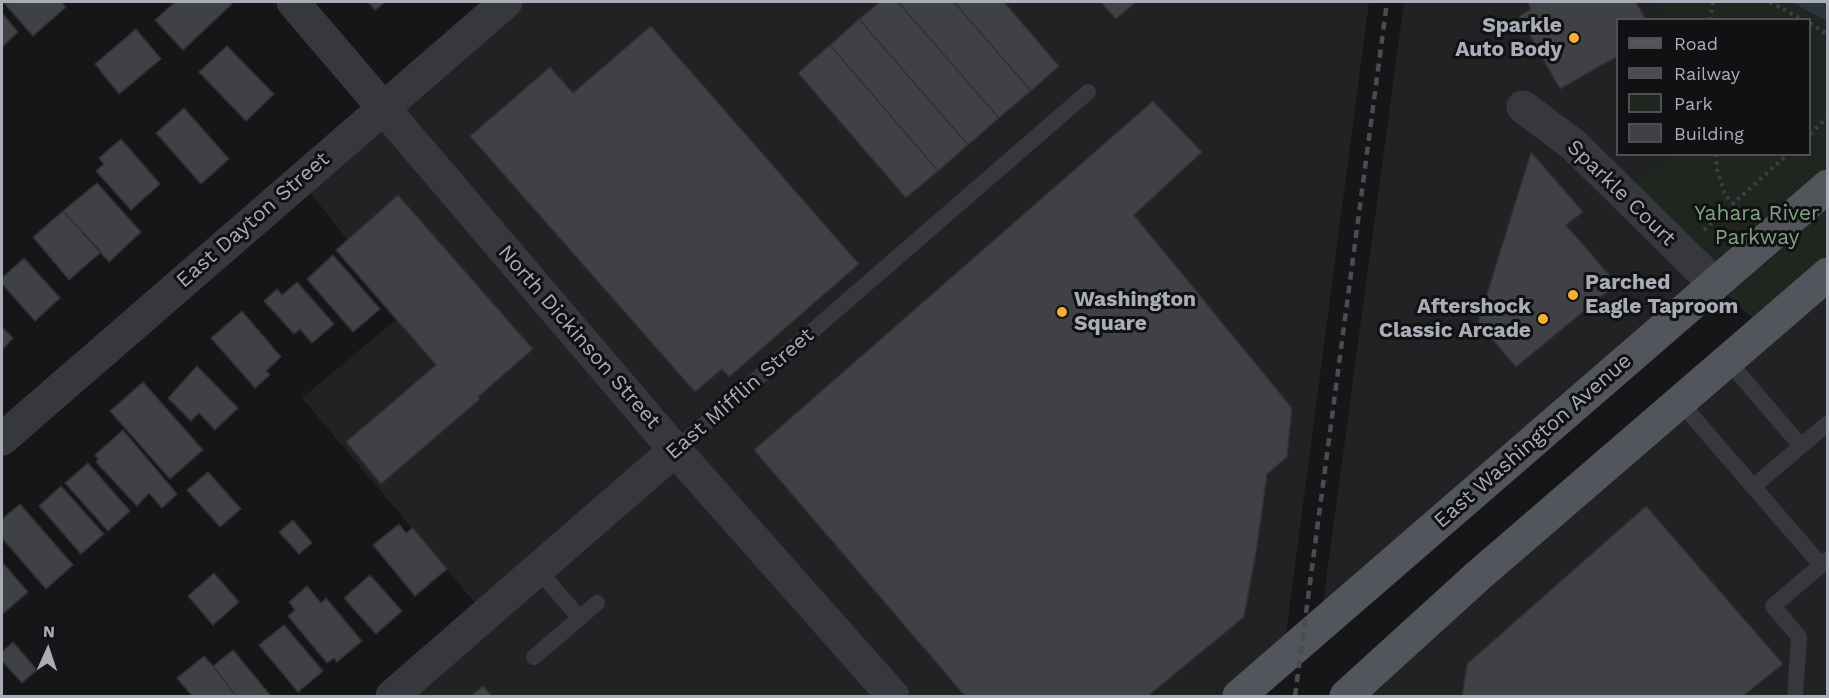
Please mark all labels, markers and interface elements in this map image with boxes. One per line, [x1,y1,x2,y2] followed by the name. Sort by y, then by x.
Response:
[1455,13,1562,63] place label: Sparkle Auto Body
[1616,18,1811,156] legend
[1567,31,1581,45] marker: Sparkle Auto Body
[1674,33,1718,54] text: Road
[1674,63,1740,84] text: Railway
[1674,93,1713,114] text: Park
[1674,123,1744,144] text: Building
[1561,135,1681,251] street label: Sparkle Court
[171,147,335,293] street label: East Dayton Street
[1694,201,1820,251] park label: Yahara River Parkway
[493,240,665,434] street label: North Dickinson Street
[1585,270,1738,320] place label: Parched Eagle Taproom
[1074,287,1196,337] place label: Washington Square
[1566,288,1580,302] marker: Parched Eagle Taproom
[1379,294,1531,344] place label: Aftershock Classic Arcade
[1055,305,1069,319] marker: Washington Square
[1536,312,1550,326] marker: Aftershock Classic Arcade
[661,323,819,465] street label: East Mifflin Street
[1429,348,1637,534] street label: East Washington Avenue
[18,620,78,680] north arrow
[43,622,55,641] text: N

